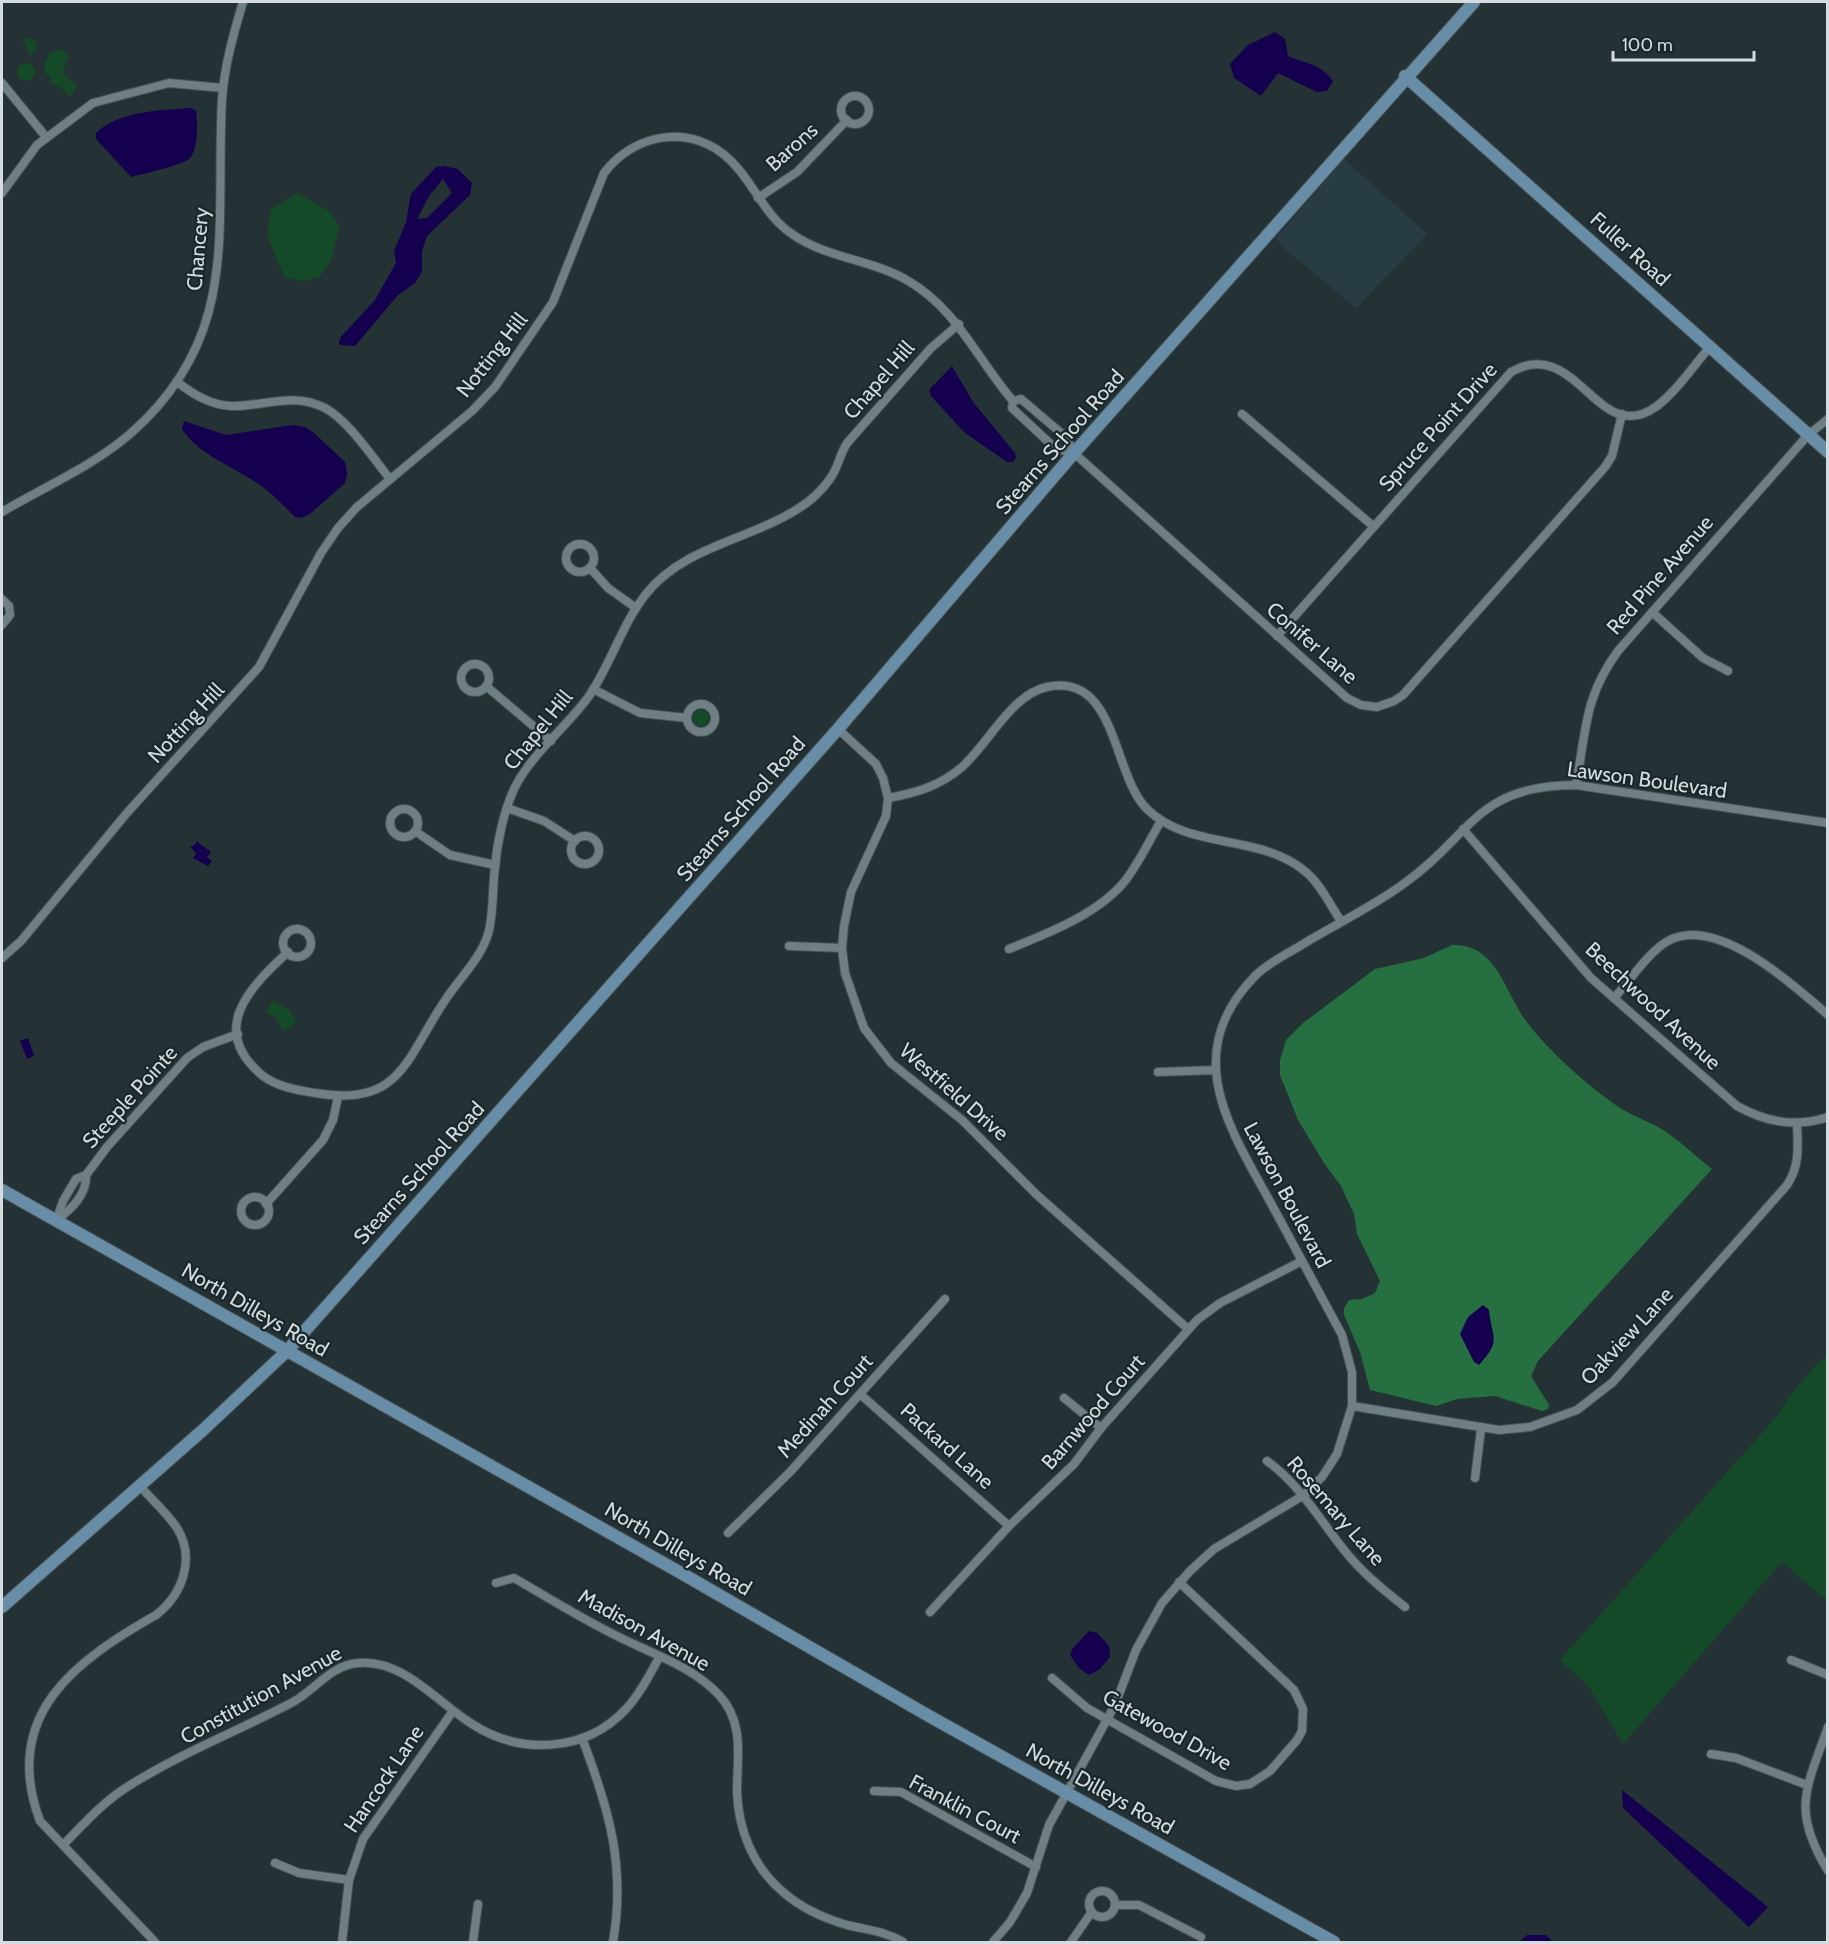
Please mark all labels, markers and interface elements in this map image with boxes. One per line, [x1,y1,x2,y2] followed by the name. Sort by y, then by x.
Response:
[1613,24,1754,62] scale bar
[1622,34,1673,56] text: 100 m
[761,117,823,176] street label: Barons
[181,206,214,292] street label: Chancery
[1585,206,1675,291] street label: Fuller Road
[451,307,532,402] street label: Notting Hill
[838,335,919,424] street label: Chapel Hill
[1373,357,1502,496] street label: Spruce Point Drive
[990,364,1129,519] street label: Stearns School Road
[1601,510,1718,639] street label: Red Pine Avenue
[1262,596,1363,689] street label: Conifer Lane
[142,677,229,768] street label: Notting Hill
[498,685,577,775] street label: Chapel Hill
[671,731,810,886] street label: Stearns School Road
[1566,756,1729,803] street label: Lawson Boulevard
[1580,936,1726,1075] street label: Beechwood Avenue
[895,1038,1014,1146] street label: Westfield Drive
[77,1040,182,1153] street label: Steeple Pointe
[348,1096,489,1249] street label: Stearns School Road
[1239,1118,1336,1272] street label: Lawson Boulevard
[177,1257,333,1362] street label: North Dilleys Road
[1575,1282,1678,1390] street label: Oakview Lane
[772,1349,878,1463] street label: Medinah Court
[1036,1349,1149,1474] street label: Barnwood Court
[896,1397,999,1494] street label: Packard Lane
[1282,1451,1391,1571] street label: Rosemary Lane
[600,1496,756,1601] street label: North Dilleys Road
[574,1583,715,1676] street label: Madison Avenue
[176,1640,346,1749] street label: Constitution Avenue
[1098,1684,1236,1775] street label: Gatewood Drive
[339,1720,429,1837] street label: Hancock Lane
[1022,1738,1179,1840] street label: North Dilleys Road
[905,1769,1025,1848] street label: Franklin Court

